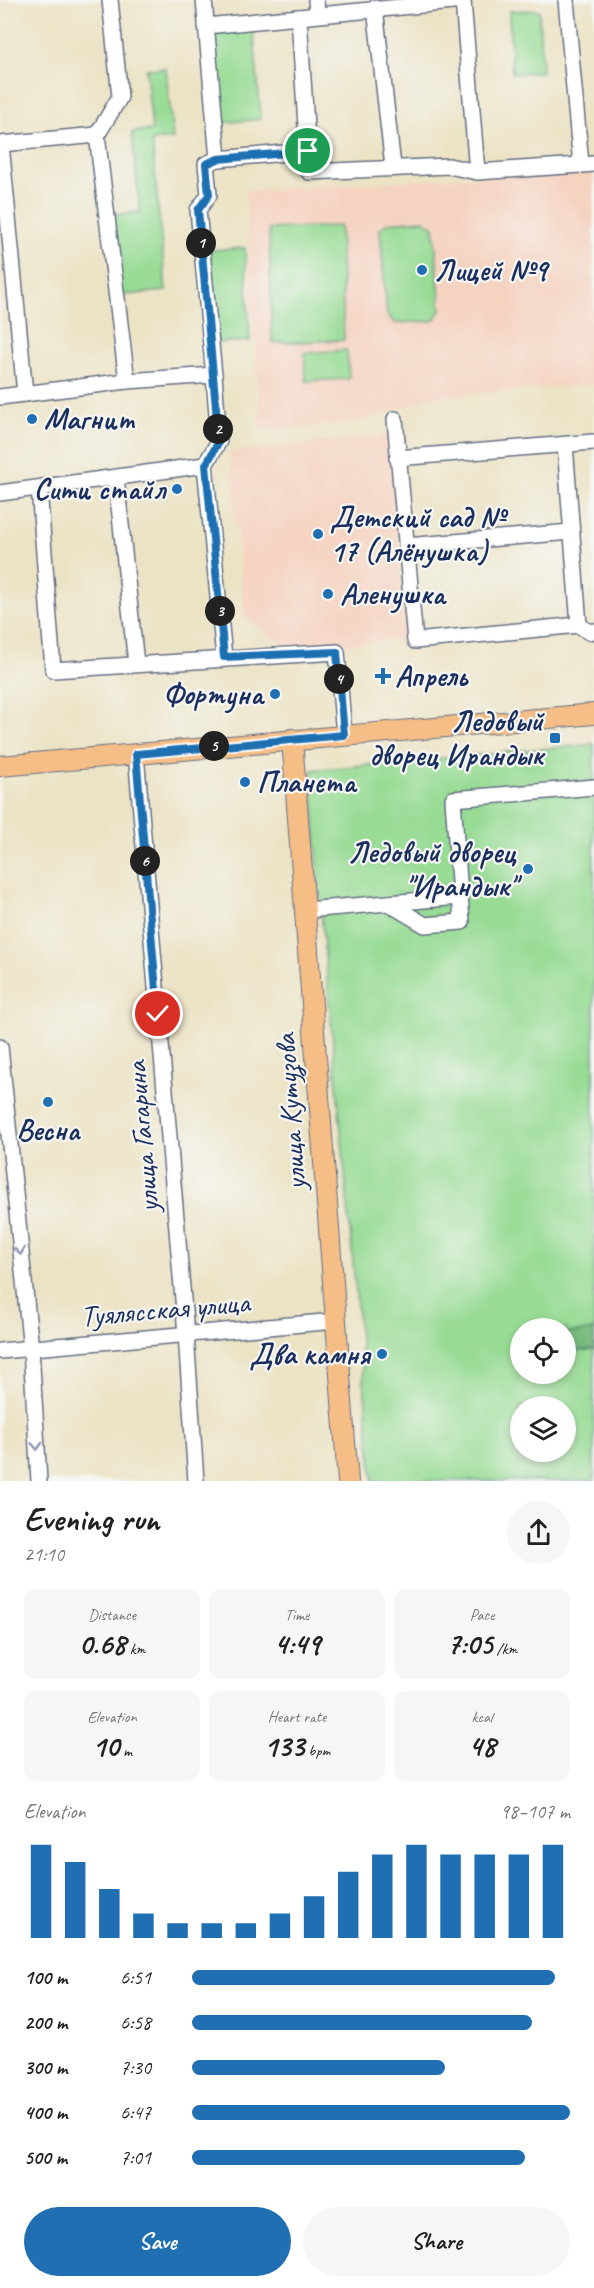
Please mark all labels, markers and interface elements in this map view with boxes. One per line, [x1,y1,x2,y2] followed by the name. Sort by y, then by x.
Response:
[282,125,333,176] pin
[291,134,324,167] icon: arrive
[186,228,216,258] pin: 1
[197,233,205,253] text: 1
[434,251,551,289] place label: Лицей №9
[415,263,429,277] marker: Лицей №9
[44,400,135,438] place label: Магнит
[25,412,39,426] marker: Магнит
[203,414,233,444] pin: 2
[214,419,222,439] text: 2
[34,470,168,508] place label: Сити стайл
[170,482,184,496] marker: Сити стайл
[330,498,509,570] place label: Детский сад № 17 (Алёнушка)
[311,527,325,541] marker: Детский сад № 17 (Алёнушка)
[340,575,447,614] place label: Аленушка
[321,587,335,601] marker: Аленушка
[205,596,235,626] pin: 3
[216,601,224,621] text: 3
[395,657,469,695] place label: Апрель
[324,664,354,694] pin: 4
[335,669,343,689] text: 4
[376,669,390,683] marker: Апрель
[163,675,266,714] place label: Фортуна
[268,687,282,701] marker: Фортуна
[369,702,546,774] place label: Ледовый дворец Ирандык
[199,731,229,761] pin: 5
[548,731,562,745] marker: Ледовый дворец Ирандык
[211,736,217,756] text: 5
[257,763,358,801] place label: Планета
[238,775,252,789] marker: Планета
[348,833,523,905] place label: Ледовый дворец "Ирандык"
[130,846,160,876] pin: 6
[141,851,149,871] text: 6
[521,862,535,876] marker: Ледовый дворец "Ирандык"
[132,988,183,1039] pin
[141,997,174,1030] icon: check
[265,1031,315,1193] street label: улица Кутузова
[116,1058,168,1216] street label: улица Гагарина
[41,1095,55,1109] marker: Весна
[16,1111,81,1149] place label: Весна
[13,1247,26,1256] one-way arrow
[79,1283,253,1335] street label: Туялясская улица
[510,1318,576,1462] map controls
[510,1318,576,1384] button: locate
[249,1335,372,1373] place label: Два камня
[375,1347,389,1361] marker: Два камня
[510,1396,576,1462] button: layers
[30,1441,43,1450] one-way arrow
[24,1498,159,1540] text: Evening run
[507,1501,570,1564] button: share
[24,1542,64,1567] text: 21:10
[88,1605,136,1625] text: Distance
[285,1605,309,1625] text: Time
[470,1605,494,1625] text: Pace
[79,1625,126,1663] text: 0.68
[274,1625,320,1663] text: 4:49
[447,1625,493,1663] text: 7:05
[126,1639,145,1659] text: km
[493,1639,517,1659] text: /km
[87,1707,137,1727] text: Elevation
[268,1707,326,1727] text: Heart rate
[471,1707,493,1727] text: kcal
[92,1727,119,1765] text: 10
[264,1727,304,1765] text: 133
[469,1727,496,1765] text: 48
[119,1741,132,1761] text: m
[304,1741,330,1761] text: bpm
[24,1799,86,1824] text: Elevation
[500,1799,570,1824] text: 98–107 m
[24,1965,67,1990] text: 100 m
[120,1965,151,1990] text: 6:51
[24,2010,67,2035] text: 200 m
[120,2010,151,2035] text: 6:58
[24,2055,67,2080] text: 300 m
[120,2055,151,2080] text: 7:30
[24,2100,67,2125] text: 400 m
[120,2100,151,2125] text: 6:47
[24,2145,67,2170] text: 500 m
[120,2145,151,2170] text: 7:01
[24,2207,291,2276] button: Save
[303,2207,570,2276] button: Share

